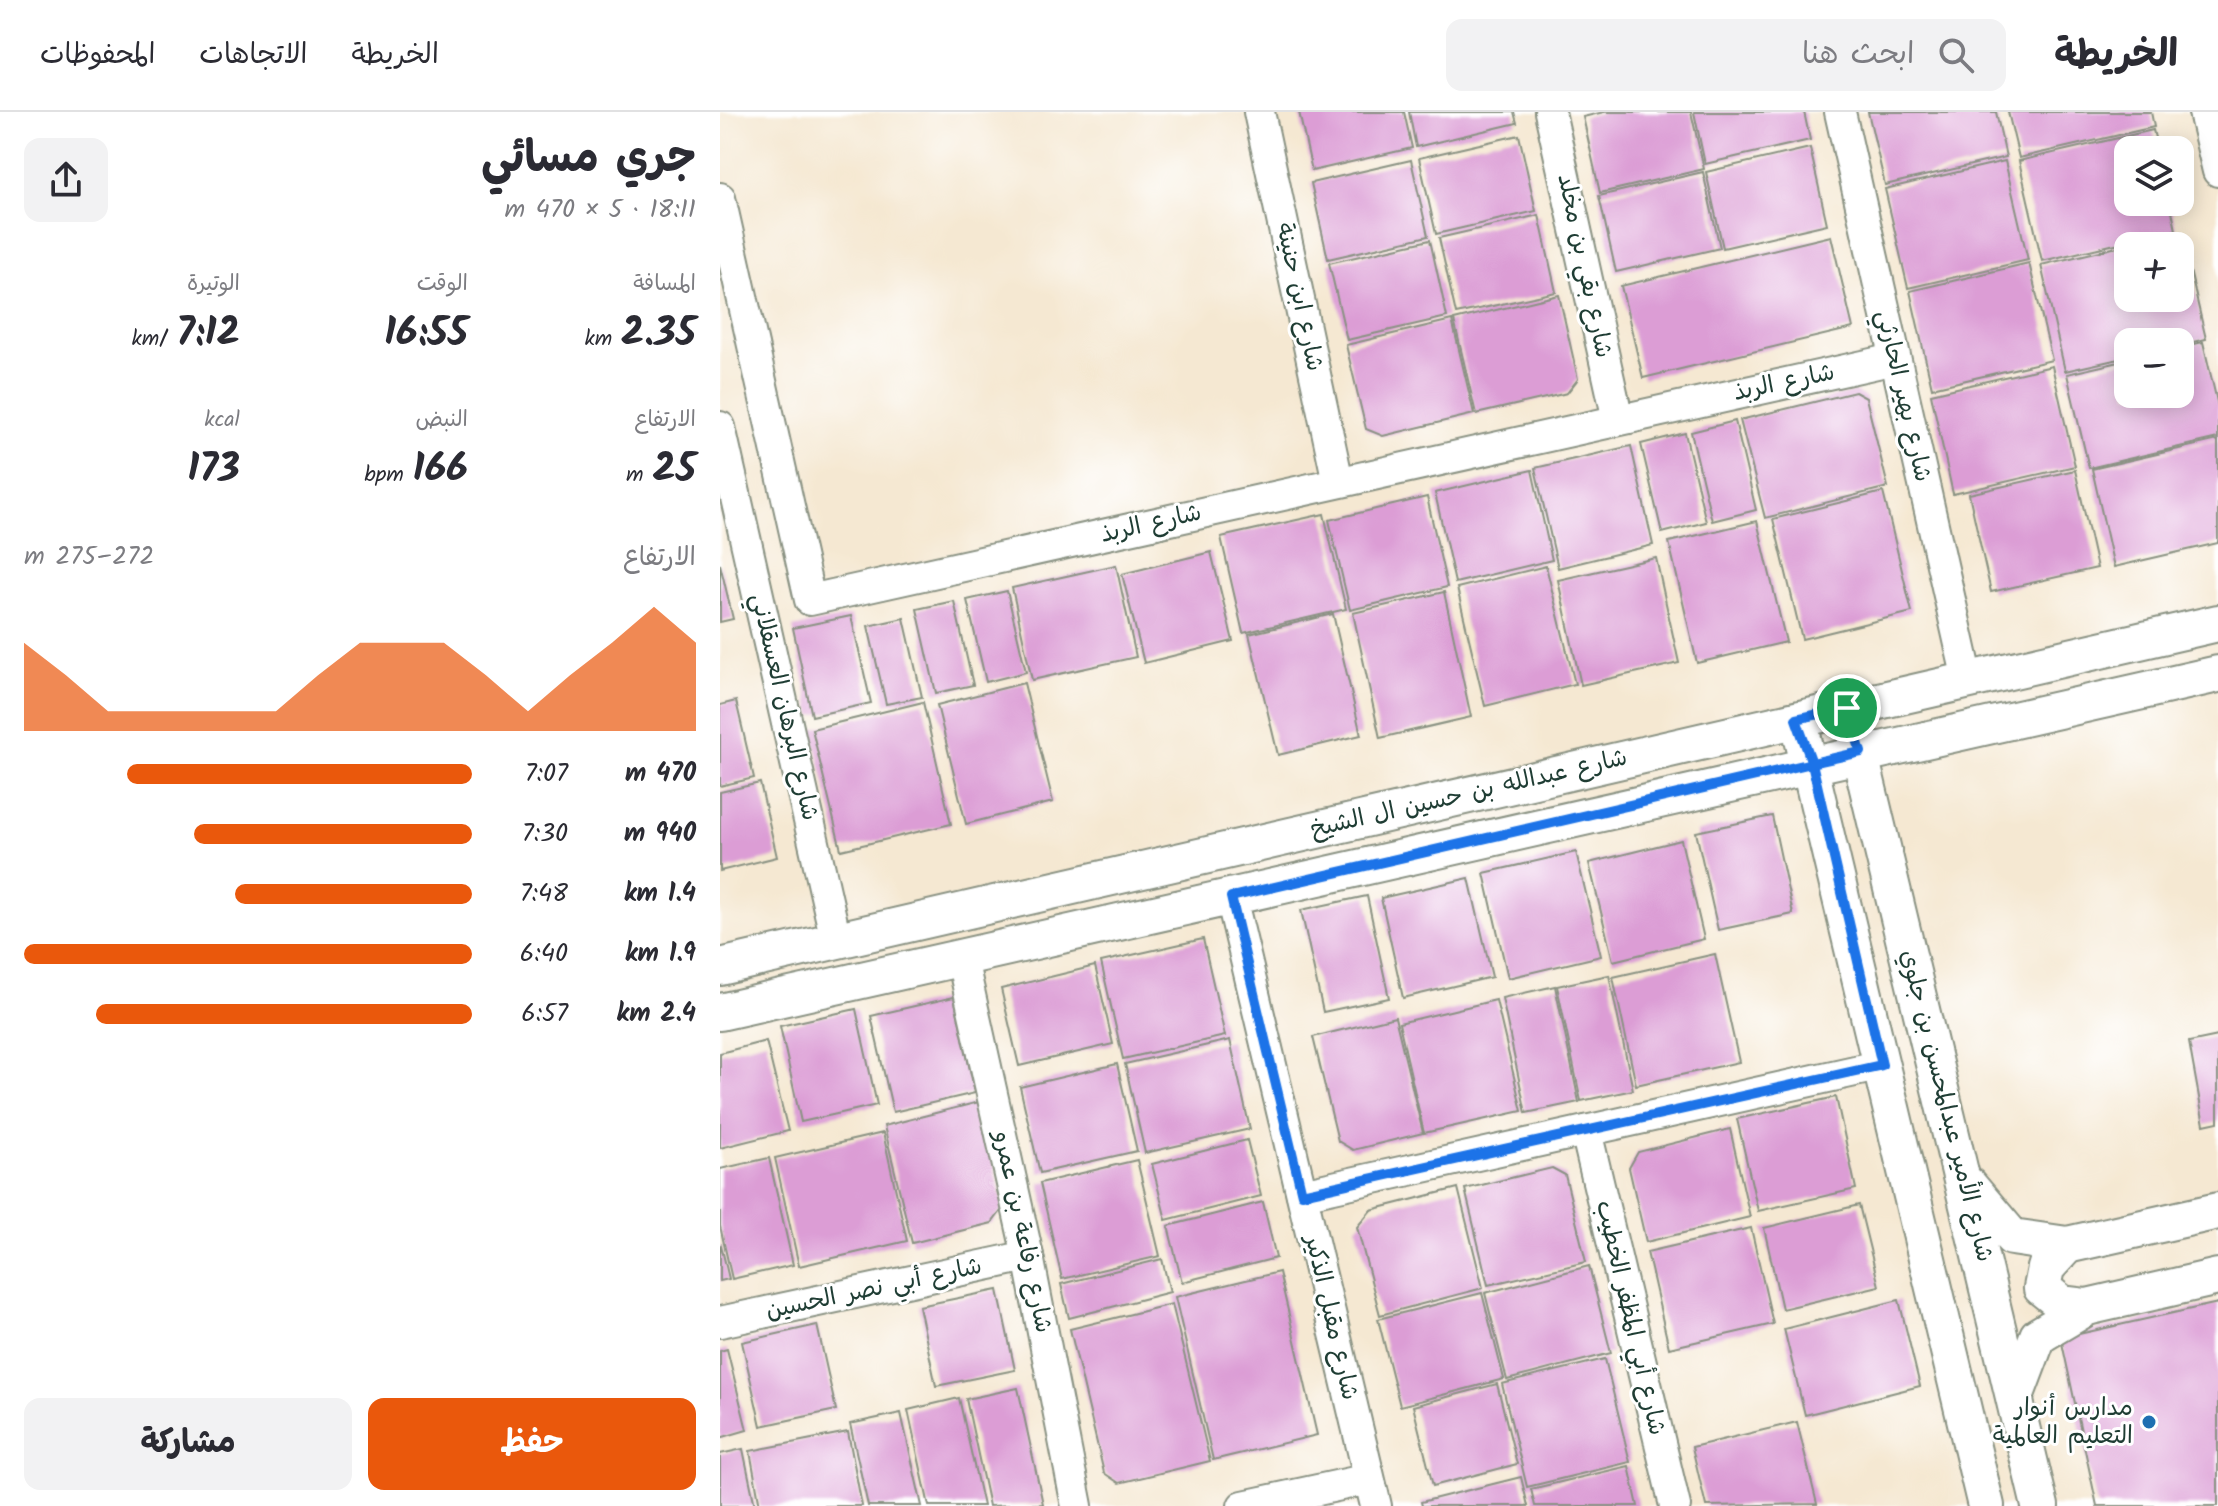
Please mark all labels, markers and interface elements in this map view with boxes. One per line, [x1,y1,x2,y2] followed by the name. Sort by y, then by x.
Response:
[1446,19,2006,91] search box
[2054,26,2178,86] text: الخريطة
[1802,31,1914,79] text: ابحث هنا
[40,33,155,78] text: المحفوظات
[199,33,307,78] text: الاتجاهات
[351,33,439,78] text: الخريطة
[1934,33,1978,77] icon: search
[481,124,696,194] text: جري مسائي
[2114,136,2194,408] map controls
[2114,136,2194,216] button: layers
[24,138,108,222] button: share
[1545,170,1623,362] street label: شارع بقي بن مخلد
[504,189,696,231] text: 18:11 · 5 × 470 m
[1264,219,1334,375] street label: شارع ابن حنينة
[2114,232,2194,312] button: +
[187,267,240,302] text: الوتيرة
[417,267,468,302] text: الوقت
[633,267,696,302] text: المسافة
[176,302,240,366] text: 7:12
[384,302,468,366] text: 16:55
[621,302,696,366] text: 2.35
[1864,306,1942,486] street label: شارع بهير الحارثي
[131,322,176,357] text: /km
[584,322,621,357] text: km
[2114,328,2194,408] button: −
[1730,353,1838,413] street label: شارع الربذ
[204,403,240,438] text: kcal
[415,403,468,438] text: النبض
[634,403,696,438] text: الارتفاع
[187,438,240,502] text: 173
[413,438,468,502] text: 166
[652,438,696,502] text: 25
[364,458,413,493] text: bpm
[626,458,652,493] text: m
[1097,493,1205,555] street label: شارع الربذ
[24,536,154,578] text: 272–275 m
[623,537,696,579] text: الارتفاع
[739,590,829,824] street label: شارع البرهان العسقلاني
[1813,674,1881,742] pin
[1825,686,1869,730] icon: arrive
[1307,739,1631,849] street label: شارع عبدالله بن حسين ال الشيخ
[525,753,568,795] text: 7:07
[625,753,696,795] text: 470 m
[522,813,568,855] text: 7:30
[624,813,696,855] text: 940 m
[520,873,568,915] text: 7:48
[624,873,696,915] text: 1.4 km
[520,933,568,975] text: 6:40
[625,933,696,975] text: 1.9 km
[1888,946,2004,1266] street label: شارع الأمير عبدالمحسن بن جلوي
[521,993,568,1035] text: 6:57
[616,993,696,1035] text: 2.4 km
[981,1126,1062,1337] street label: شارع رفاعة بن عمرو
[1584,1197,1676,1439] street label: شارع أبي المظفر الخطيب
[1293,1230,1369,1404] street label: شارع مقبل الذكير
[762,1247,986,1331] street label: شارع أبي نصر الحسين
[1993,1389,2133,1456] place label: مدارس أنوار التعليم العالمية
[24,1398,352,1490] button: مشاركة
[368,1398,696,1490] button: حفظ
[2140,1413,2158,1431] marker: مدارس أنوار التعليم العالمية

